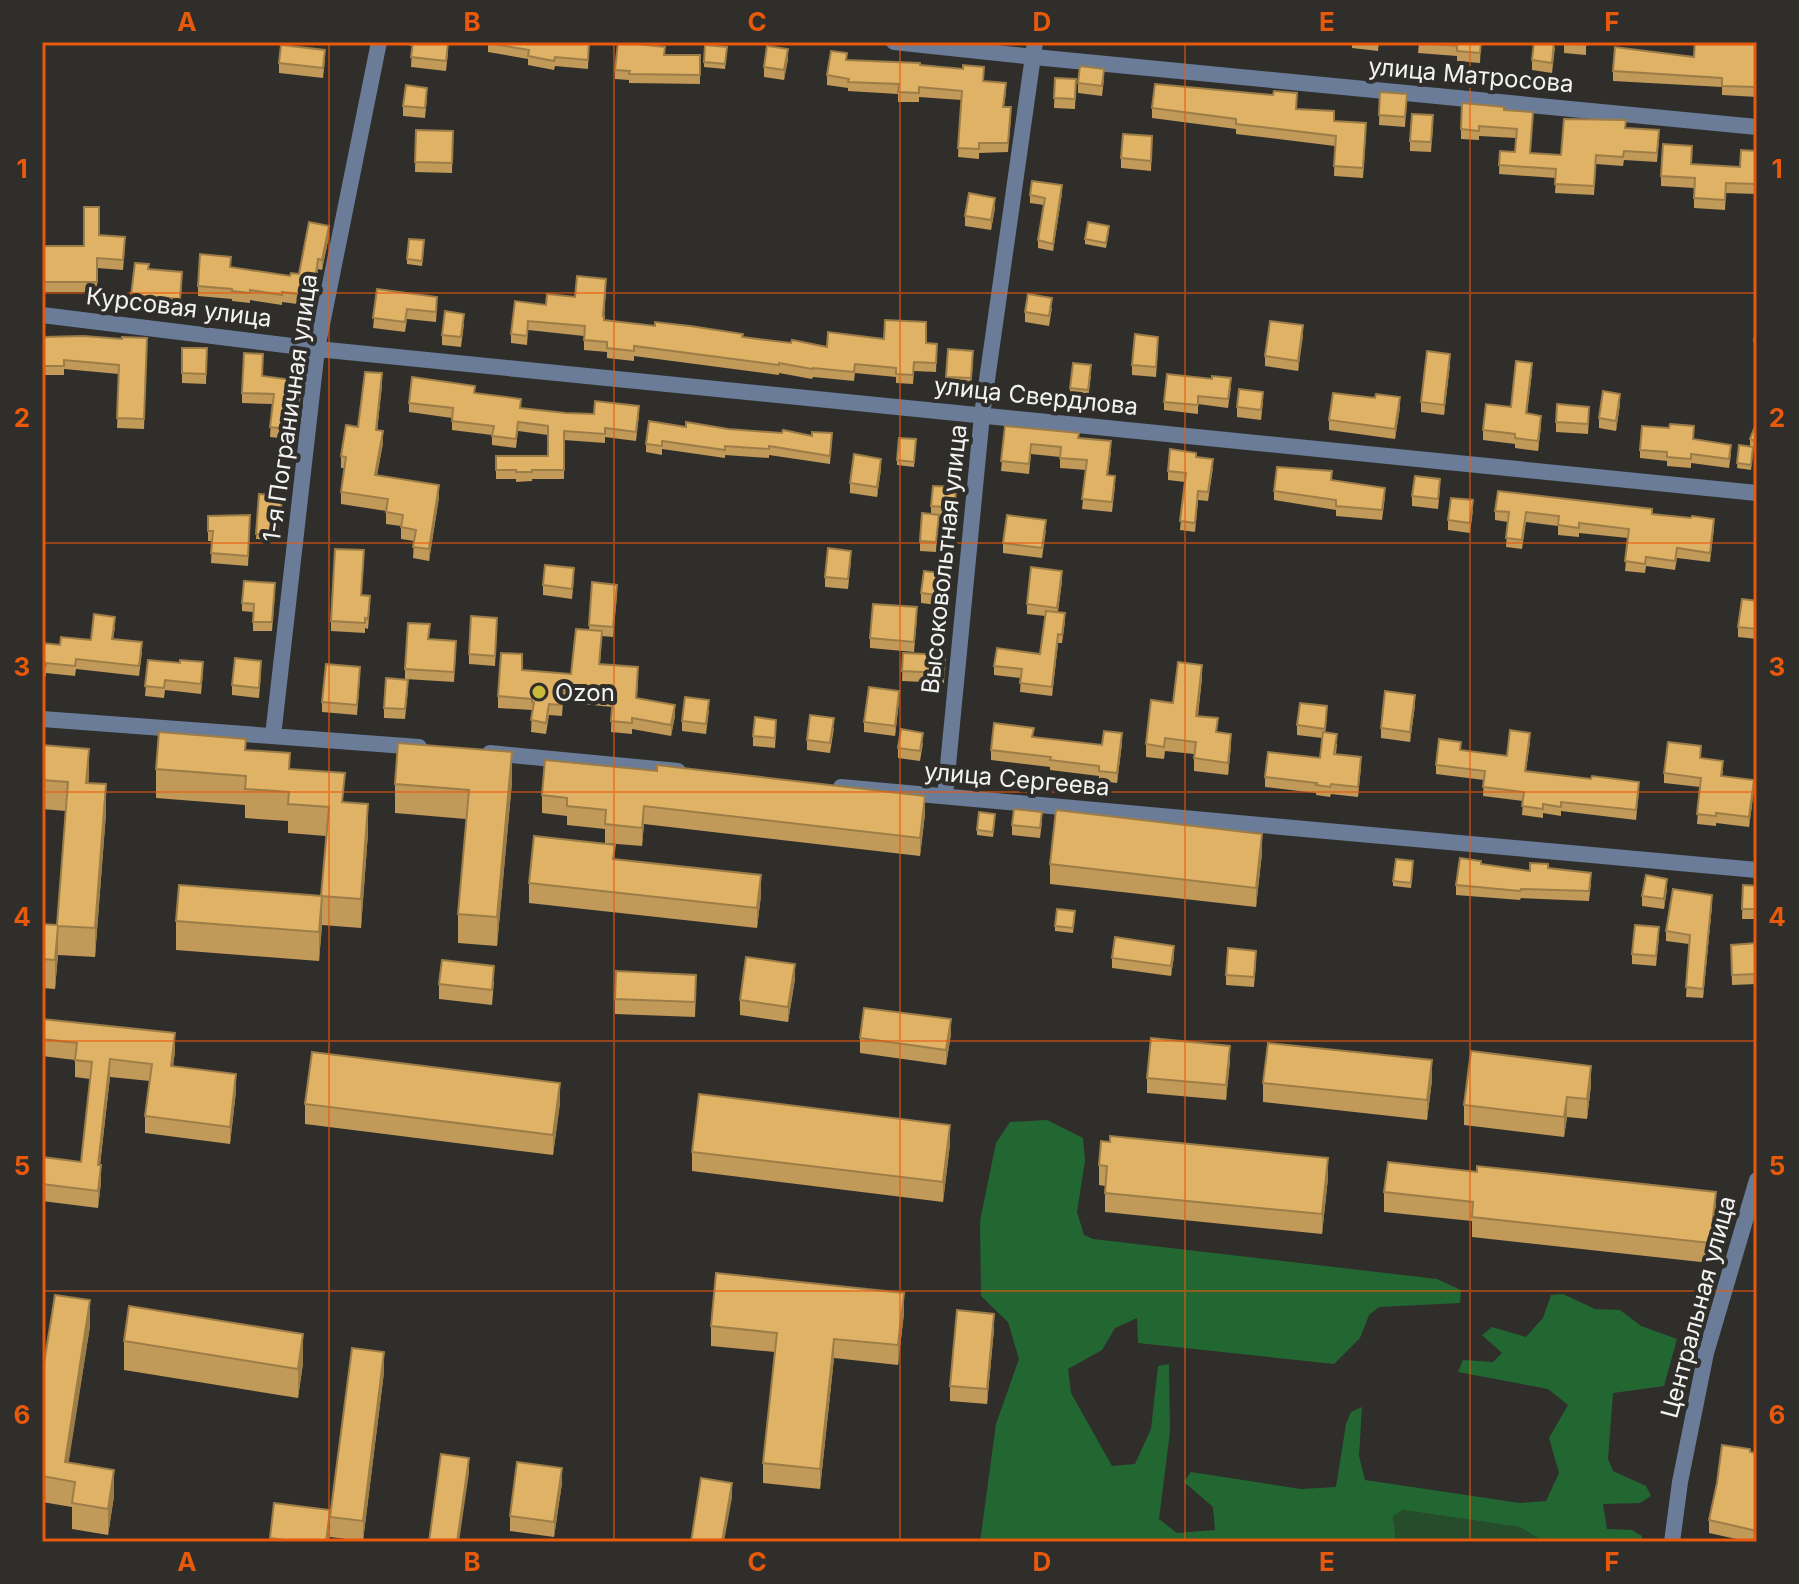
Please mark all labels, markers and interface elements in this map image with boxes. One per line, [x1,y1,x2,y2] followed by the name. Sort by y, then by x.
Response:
[177,6,197,37] text: A
[463,6,481,37] text: B
[747,6,767,37] text: C
[1033,6,1051,37] text: D
[1319,6,1335,37] text: E
[1604,6,1620,37] text: F
[1367,52,1575,98] street label: улица Матросова
[16,153,28,184] text: 1
[1771,153,1783,184] text: 1
[257,272,323,544] street label: 1-я Пограничная улица
[85,281,273,333] street label: Курсовая улица
[933,371,1139,421] street label: улица Свердлова
[14,402,30,433] text: 2
[1769,402,1785,433] text: 2
[915,423,973,695] street label: Высоковольтная улица
[14,651,30,682] text: 3
[1769,651,1785,682] text: 3
[555,678,615,707] place label: Ozon
[530,683,548,701] marker: Ozon
[923,756,1111,802] street label: улица Сергеева
[13,901,31,932] text: 4
[1768,901,1786,932] text: 4
[14,1150,30,1181] text: 5
[1769,1150,1785,1181] text: 5
[1654,1193,1742,1421] street label: Центральная улица
[14,1399,30,1430] text: 6
[1769,1399,1785,1430] text: 6
[177,1546,197,1577] text: A
[463,1546,481,1577] text: B
[747,1546,767,1577] text: C
[1033,1546,1051,1577] text: D
[1319,1546,1335,1577] text: E
[1604,1546,1620,1577] text: F

